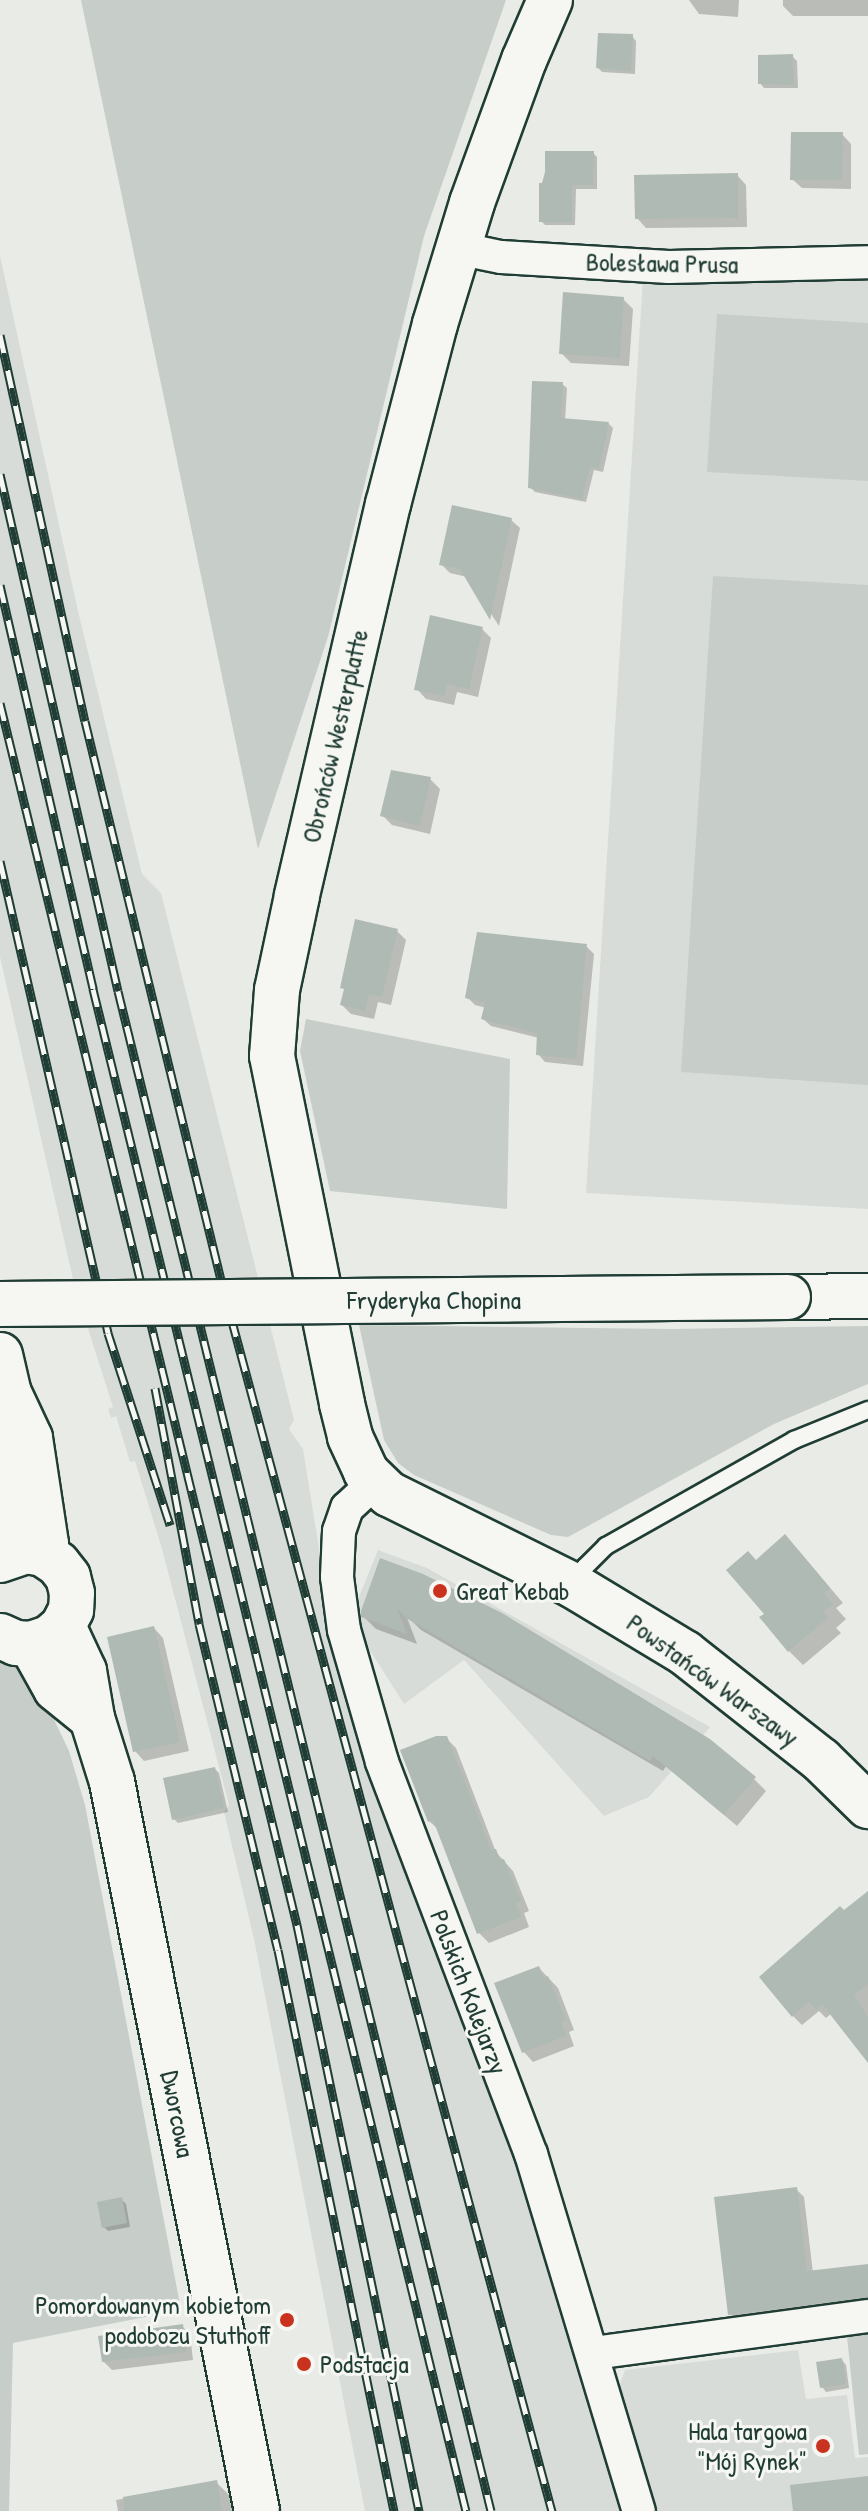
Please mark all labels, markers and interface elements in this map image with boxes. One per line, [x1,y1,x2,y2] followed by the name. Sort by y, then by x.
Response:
[586,246,738,280] street label: Bolesława Prusa
[295,626,375,846] street label: Obrońców Westerplatte
[347,1284,521,1316] street label: Fryderyka Chopina
[456,1575,570,1607] place label: Great Kebab
[431,1582,449,1600] marker: Great Kebab
[621,1607,805,1753] street label: Powstańców Warszawy
[423,1906,515,2078] street label: Polskich Kolejarzy
[154,2068,202,2160] street label: Dworcowa
[35,2289,271,2350] place label: Pomordowanym kobietom podobozu Stuthoff
[278,2311,296,2329] marker: Pomordowanym kobietom podobozu Stuthoff
[320,2348,409,2380] place label: Podstacja
[295,2355,313,2373] marker: Podstacja
[688,2415,807,2476] place label: Hala targowa "Mój Rynek"
[814,2437,832,2455] marker: Hala targowa "Mój Rynek"

